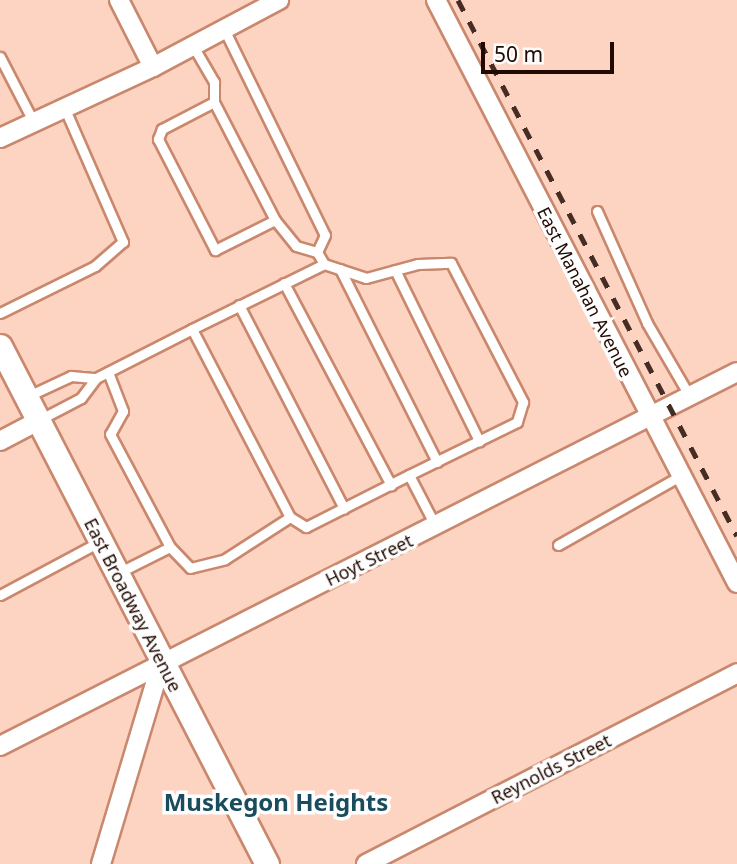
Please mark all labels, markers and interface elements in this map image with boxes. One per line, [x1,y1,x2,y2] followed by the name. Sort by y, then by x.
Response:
[485,28,618,72] scale bar
[494,40,543,68] text: 50 m
[533,203,637,381] street label: East Manahan Avenue
[80,515,186,695] street label: East Broadway Avenue
[322,530,416,590] street label: Hoyt Street
[488,730,614,808] street label: Reynolds Street
[164,788,388,816] district label: Muskegon Heights

